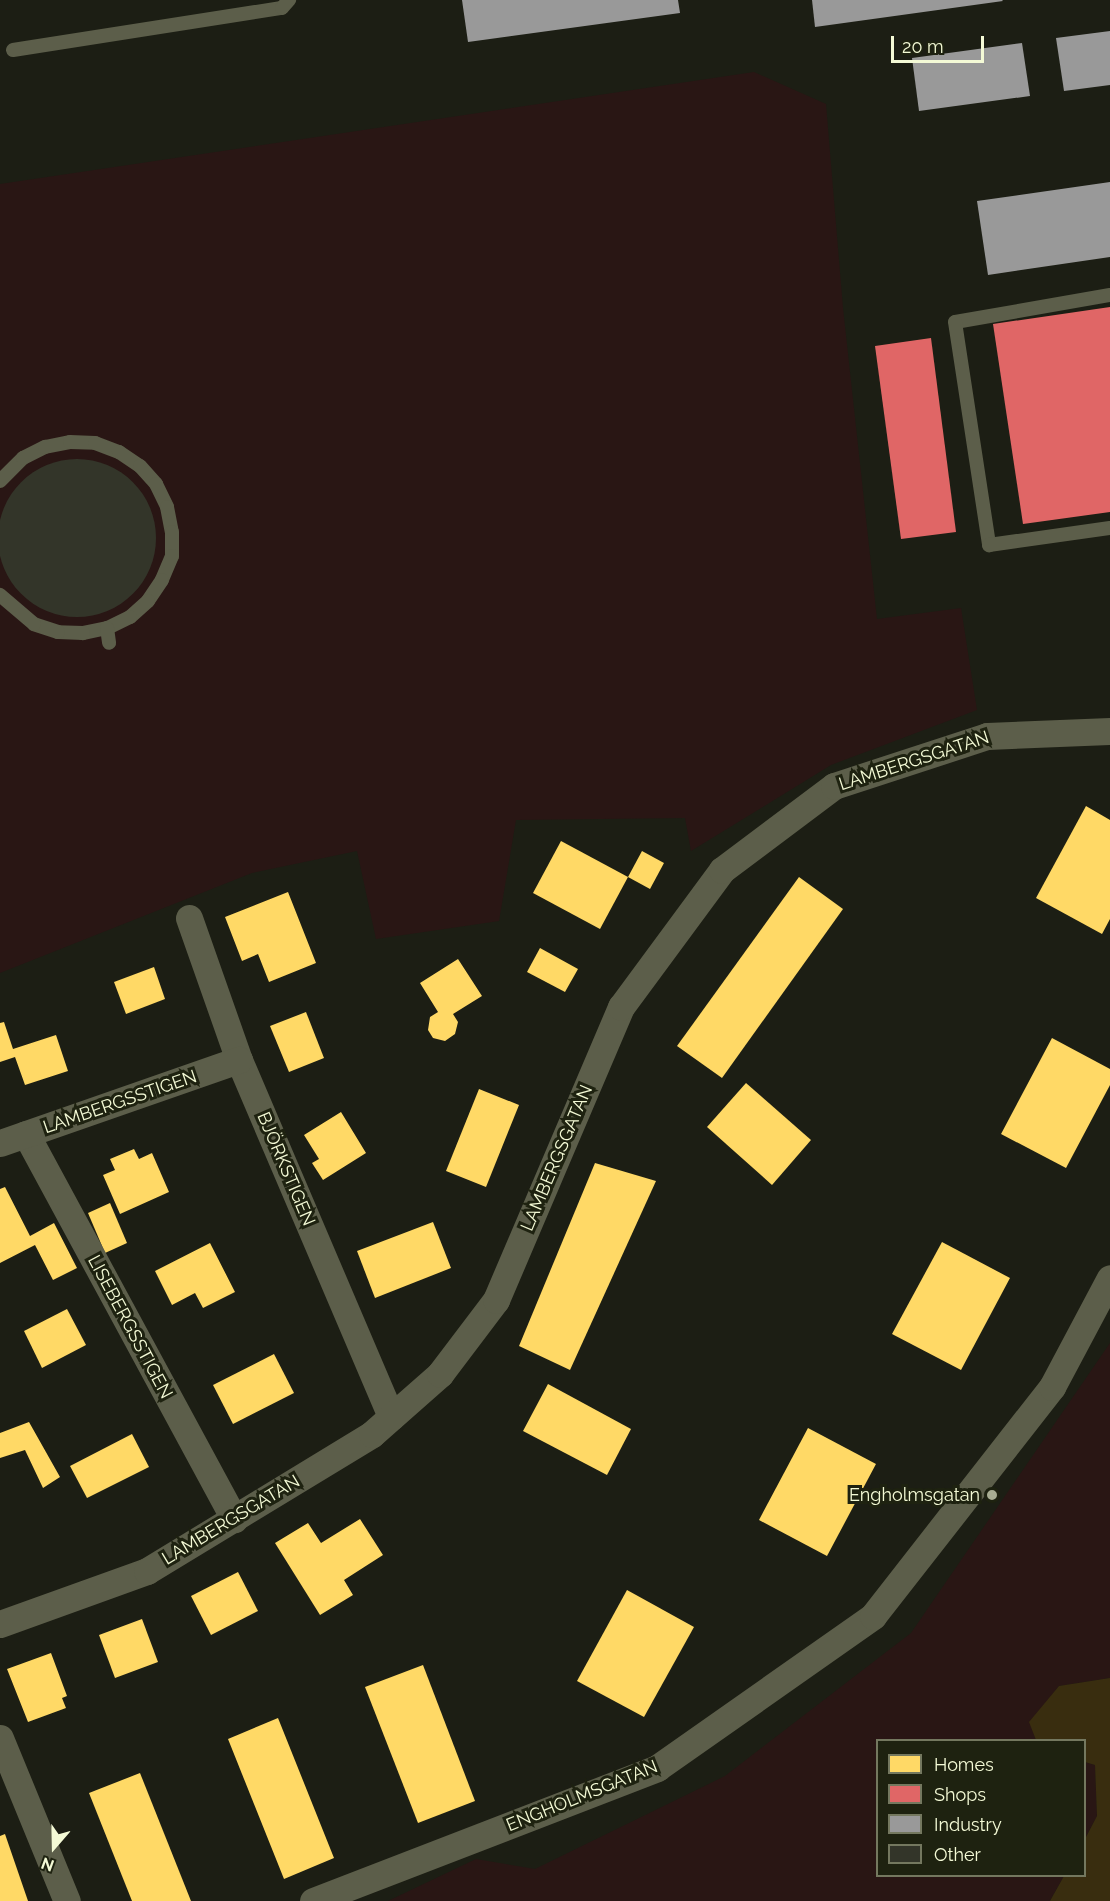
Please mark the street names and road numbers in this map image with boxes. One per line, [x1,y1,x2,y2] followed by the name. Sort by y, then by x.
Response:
[836,727,992,795] street label: LAMBERGSGATAN
[40,1066,200,1138] street label: LAMBERGSSTIGEN
[516,1082,598,1234] street label: LAMBERGSGATAN
[252,1109,320,1229] street label: BJÖRKSTIGEN
[83,1252,177,1402] street label: LISEBERGSSTIGEN
[158,1470,304,1570] street label: LAMBERGSGATAN
[503,1756,661,1836] street label: ENGHOLMSGATAN

